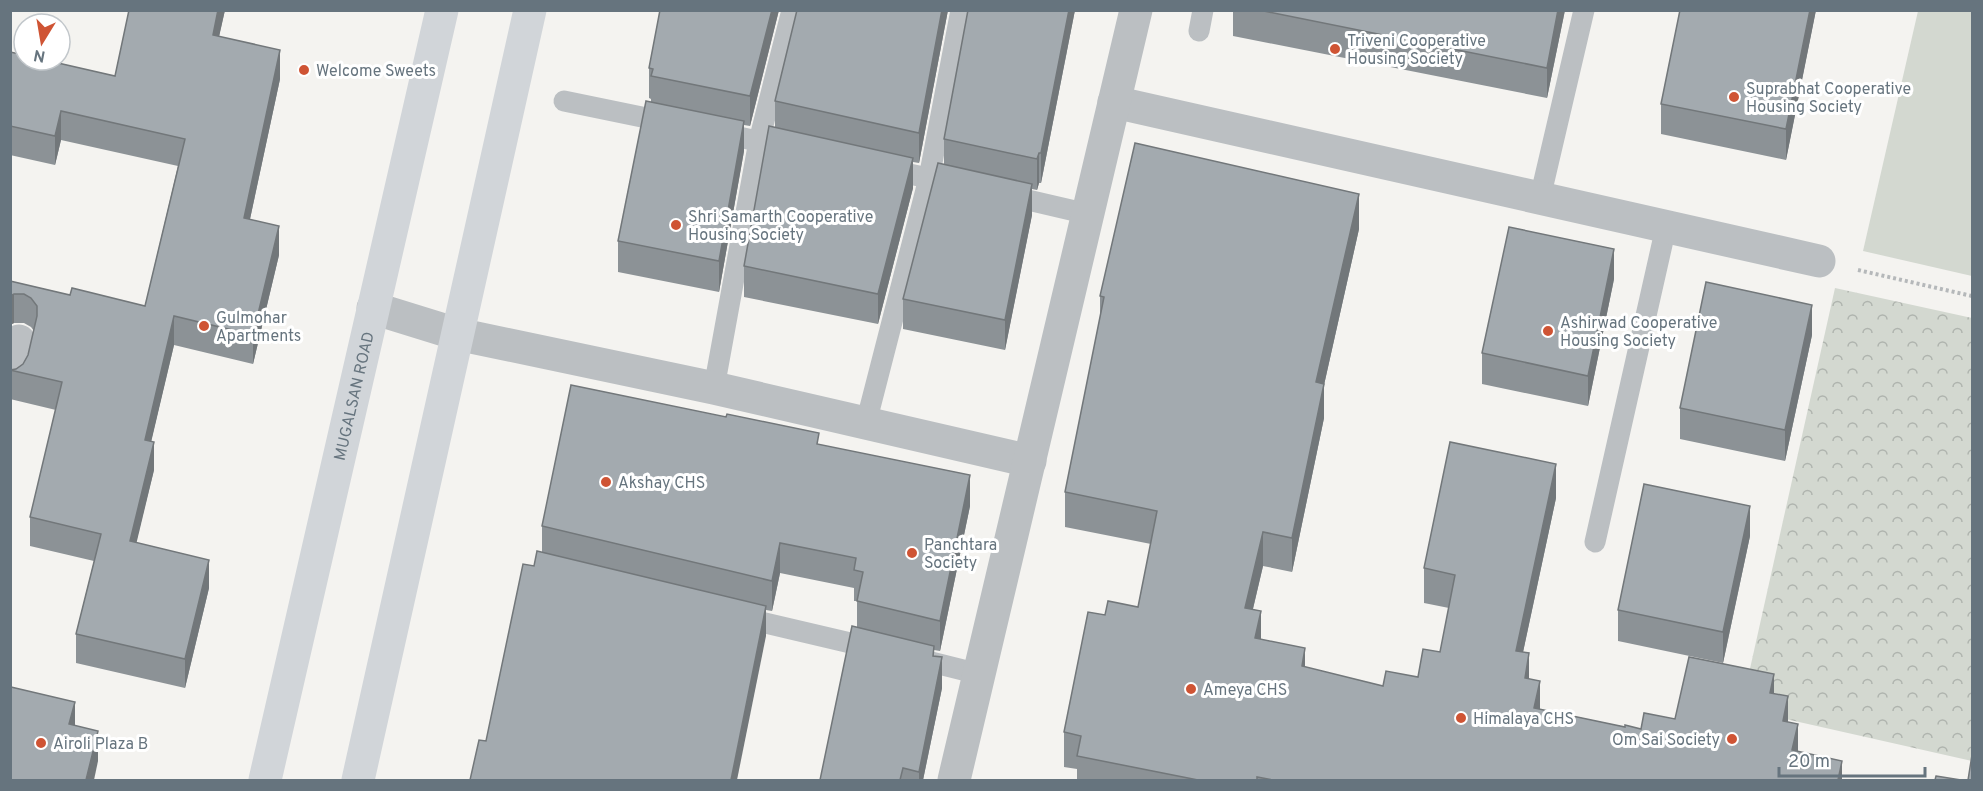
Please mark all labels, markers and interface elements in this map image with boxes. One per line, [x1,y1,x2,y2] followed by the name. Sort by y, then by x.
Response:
[12,12,72,72] north arrow
[1347,32,1486,70] place label: Triveni Cooperative Housing Society
[1328,42,1342,56] marker: Triveni Cooperative Housing Society
[32,44,47,66] text: N
[316,62,436,82] place label: Welcome Sweets
[297,63,311,77] marker: Welcome Sweets
[1746,80,1911,118] place label: Suprabhat Cooperative Housing Society
[1727,90,1741,104] marker: Suprabhat Cooperative Housing Society
[688,208,873,246] place label: Shri Samarth Cooperative Housing Society
[669,218,683,232] marker: Shri Samarth Cooperative Housing Society
[216,309,301,347] place label: Gulmohar Apartments
[1560,314,1717,352] place label: Ashirwad Cooperative Housing Society
[197,319,211,333] marker: Gulmohar Apartments
[1541,324,1555,338] marker: Ashirwad Cooperative Housing Society
[331,330,380,463] street label: MUGALSAN ROAD
[618,474,705,494] place label: Akshay CHS
[599,475,613,489] marker: Akshay CHS
[924,536,997,574] place label: Panchtara Society
[905,546,919,560] marker: Panchtara Society
[1203,681,1287,701] place label: Ameya CHS
[1184,682,1198,696] marker: Ameya CHS
[1473,710,1574,730] place label: Himalaya CHS
[1454,711,1468,725] marker: Himalaya CHS
[1612,731,1720,751] place label: Om Sai Society
[1725,732,1739,746] marker: Om Sai Society
[53,735,148,755] place label: Airoli Plaza B
[34,736,48,750] marker: Airoli Plaza B
[1779,740,1924,778] scale bar
[1788,751,1830,774] text: 20 m

